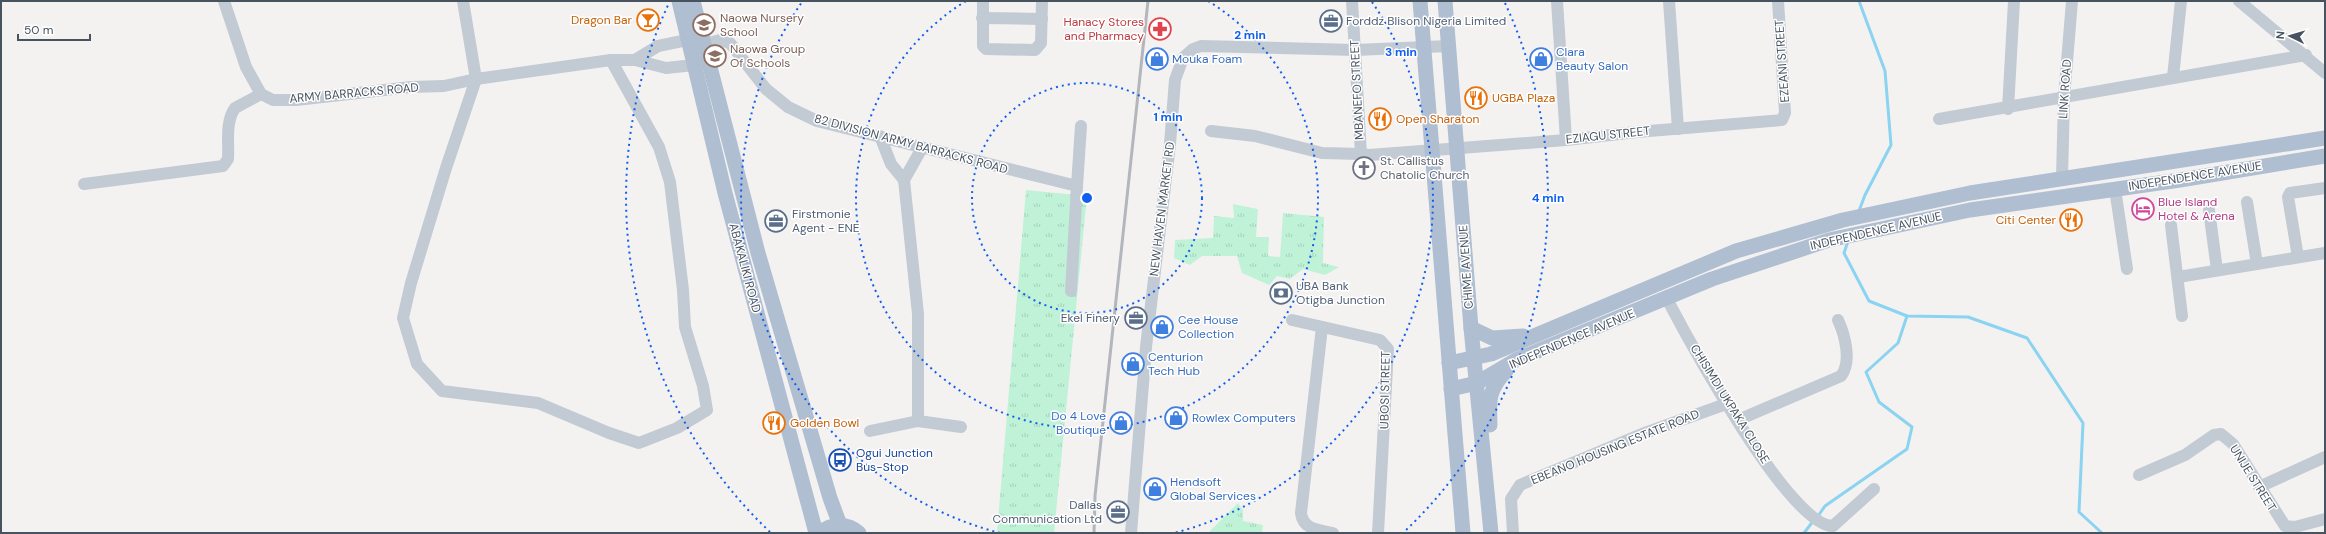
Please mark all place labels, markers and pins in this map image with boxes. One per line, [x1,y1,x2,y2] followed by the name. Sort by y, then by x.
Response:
[635,7,661,33] bar icon: Dragon Bar
[1318,8,1344,34] office icon: Forddz Blison Nigeria Limited
[720,10,804,40] place label: Naowa Nursery School
[571,12,633,28] place label: Dragon Bar
[691,12,717,38] school or university icon: Naowa Nursery School
[1346,13,1506,29] place label: Forddz Blison Nigeria Limited
[1063,14,1144,44] place label: Hanacy Stores and Pharmacy
[1147,16,1173,42] pharmacy icon: Hanacy Stores and Pharmacy
[730,41,805,71] place label: Naowa Group Of Schools
[702,43,728,69] school or university icon: Naowa Group Of Schools
[1556,44,1628,74] place label: Clara Beauty Salon
[1144,46,1170,72] shop icon: Mouka Foam
[1528,46,1554,72] shop icon: Clara Beauty Salon
[1172,51,1242,67] place label: Mouka Foam
[1463,85,1489,111] restaurant icon: UGBA Plaza
[1492,90,1555,106] place label: UGBA Plaza
[1367,106,1393,132] restaurant icon: Open Sharaton
[1396,111,1480,127] place label: Open Sharaton
[1380,153,1470,183] place label: St. Callistus Chatolic Church
[1351,155,1377,181] church icon: St. Callistus Chatolic Church
[1080,191,1094,205] centre of rings
[2158,194,2235,224] place label: Blue Island Hotel & Arena
[2130,196,2156,222] hotel icon: Blue Island Hotel & Arena
[792,206,860,236] place label: Firstmonie Agent - ENE
[2058,207,2084,233] restaurant icon: Citi Center
[763,208,789,234] office icon: Firstmonie Agent - ENE
[1996,212,2057,228] place label: Citi Center
[1296,278,1385,308] place label: UBA Bank Otigba Junction
[1268,280,1294,306] bank icon: UBA Bank Otigba Junction
[1123,305,1149,331] office icon: Ekel Finery
[1061,310,1120,326] place label: Ekel Finery
[1178,312,1239,342] place label: Cee House Collection
[1149,314,1175,340] shop icon: Cee House Collection
[1148,349,1203,379] place label: Centurion Tech Hub
[1120,351,1146,377] shop icon: Centurion Tech Hub
[1163,405,1189,431] shop icon: Rowlex Computers
[1051,408,1106,438] place label: Do 4 Love Boutique
[761,410,787,436] restaurant icon: Golden Bowl
[1108,410,1134,436] shop icon: Do 4 Love Boutique
[1192,410,1296,426] place label: Rowlex Computers
[790,415,859,431] place label: Golden Bowl
[856,445,933,475] place label: Ogui Junction Bus-Stop
[827,447,853,473] bus stop icon: Ogui Junction Bus-Stop
[1170,474,1256,504] place label: Hendsoft Global Services
[1142,476,1168,502] shop icon: Hendsoft Global Services
[992,497,1102,527] place label: Dallas Communication Ltd
[1105,499,1131,525] office icon: Dallas Communication Ltd

